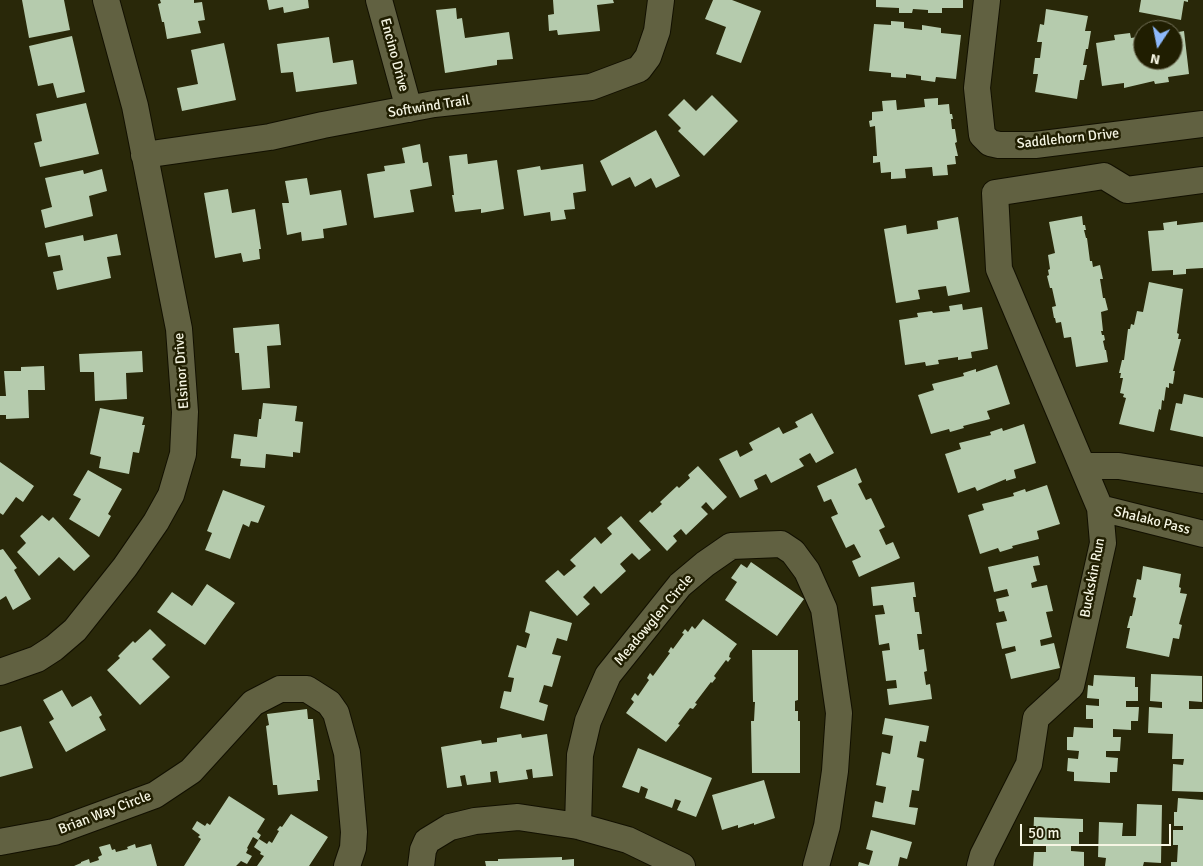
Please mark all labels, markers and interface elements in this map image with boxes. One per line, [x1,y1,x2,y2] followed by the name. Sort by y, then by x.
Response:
[376,16,412,94] street label: Encino Drive
[1133,20,1183,70] north arrow
[1149,50,1162,69] text: N
[387,92,471,122] street label: Softwind Trail
[1016,125,1120,153] street label: Saddlehorn Drive
[171,332,193,410] street label: Elsinor Drive
[1112,503,1192,539] street label: Shalako Pass
[1077,537,1109,619] street label: Buckskin Run
[611,571,697,669] street label: Meadowglen Circle
[56,788,154,838] street label: Brian Way Circle
[1023,814,1174,846] scale bar
[1028,824,1059,842] text: 50 m

